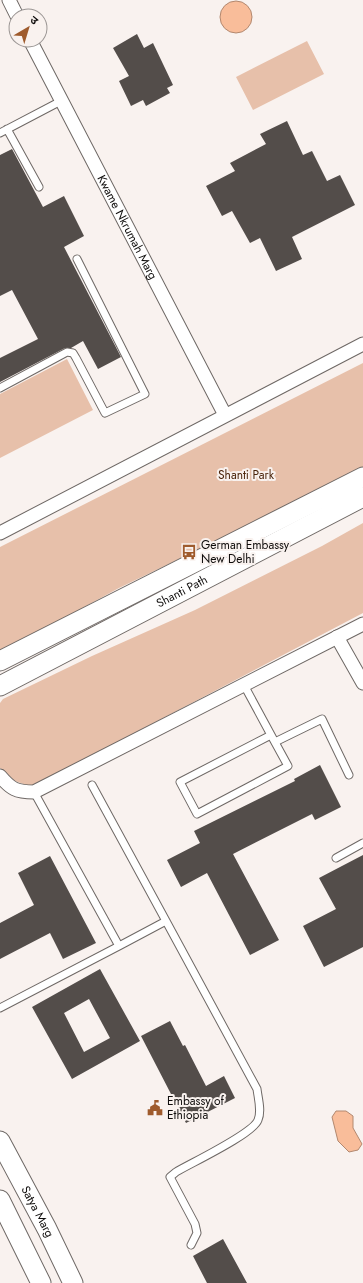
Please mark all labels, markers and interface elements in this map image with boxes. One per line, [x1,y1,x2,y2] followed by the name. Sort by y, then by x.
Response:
[8,8,48,48] north arrow
[27,12,42,29] text: उ
[93,172,162,283] street label: Kwame Nkrumah Marg
[218,466,275,484] park label: Shanti Park
[201,536,290,568] place label: German Embassy New Delhi
[180,543,198,561] bus stop icon: German Embassy New Delhi
[153,570,211,612] street label: Shanti Path
[167,1092,225,1124] place label: Embassy of Ethiopia
[146,1099,164,1117] public building icon: Embassy of Ethiopia
[17,1183,59,1240] street label: Satya Marg

